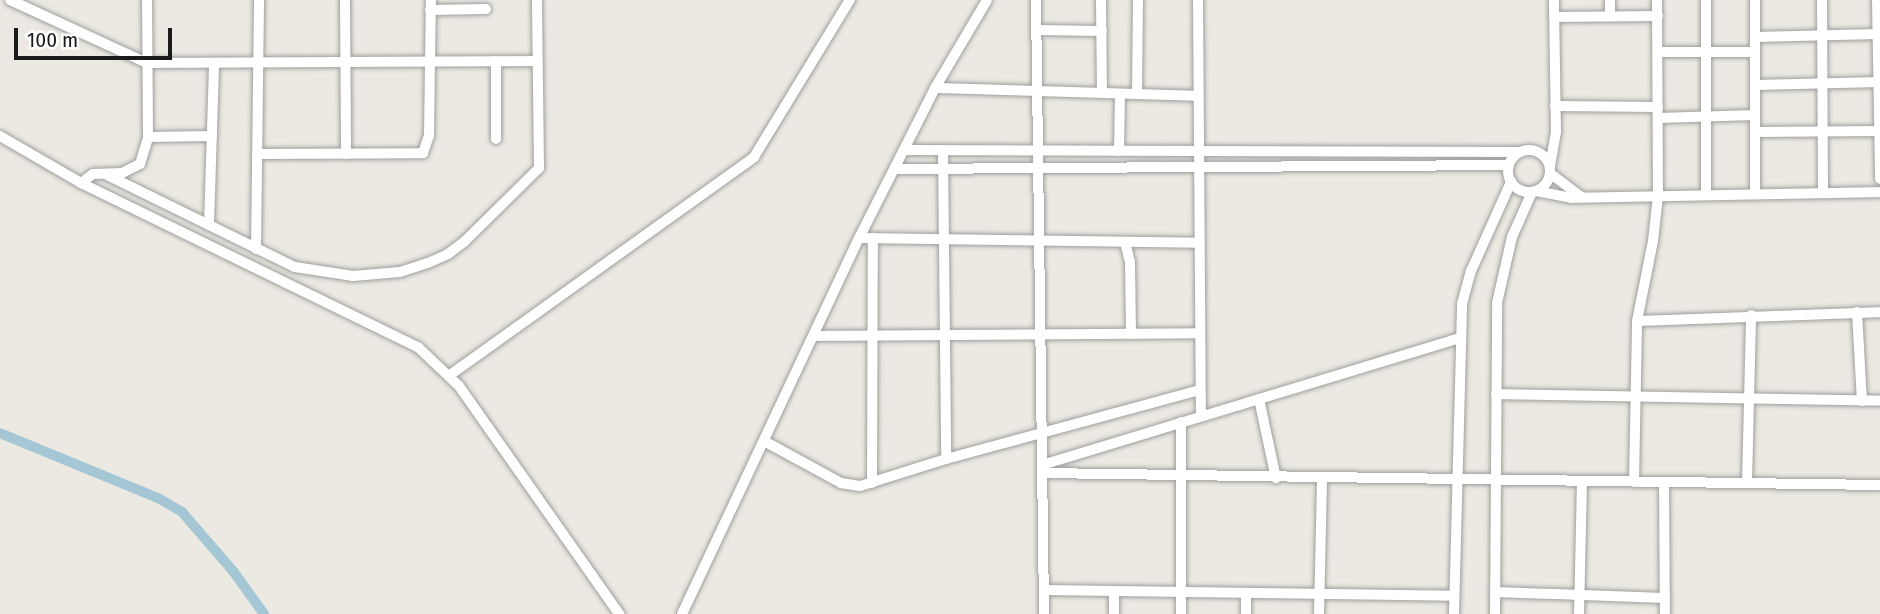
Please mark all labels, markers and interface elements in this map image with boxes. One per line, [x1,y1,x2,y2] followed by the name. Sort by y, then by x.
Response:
[18,14,175,58] scale bar
[27,27,78,53] text: 100 m

